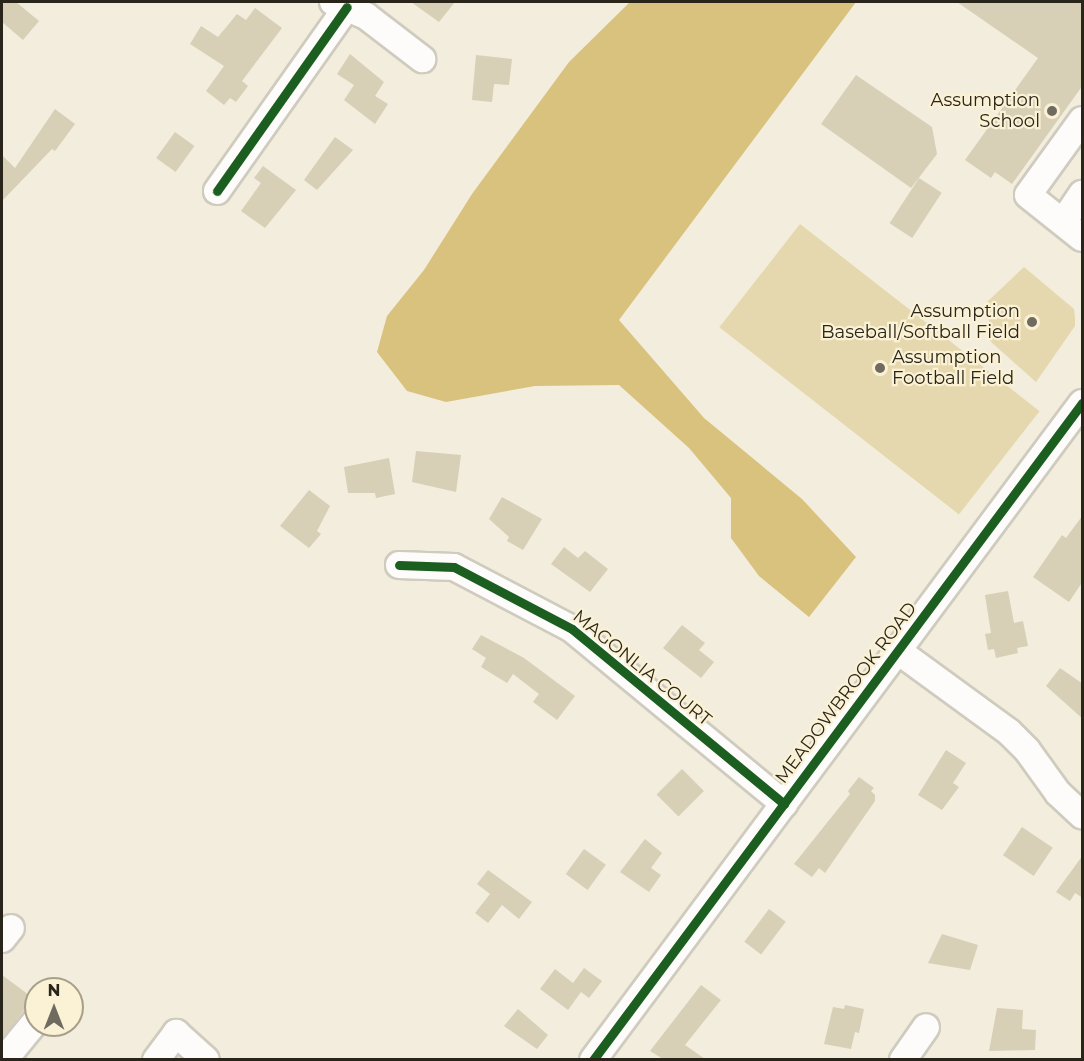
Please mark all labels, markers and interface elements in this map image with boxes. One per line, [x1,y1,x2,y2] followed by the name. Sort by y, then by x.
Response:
[931,90,1040,132] place label: Assumption School
[1045,104,1059,118] marker: Assumption School
[821,301,1020,344] place label: Assumption Baseball/Softball Field
[1025,315,1039,329] marker: Assumption Baseball/Softball Field
[892,347,1014,389] place label: Assumption Football Field
[873,361,887,375] marker: Assumption Football Field
[771,598,921,788] street label: MEADOWBROOK ROAD
[568,606,716,730] street label: MAGONLIA COURT
[24,977,84,1037] north arrow
[48,981,60,1000] text: N

